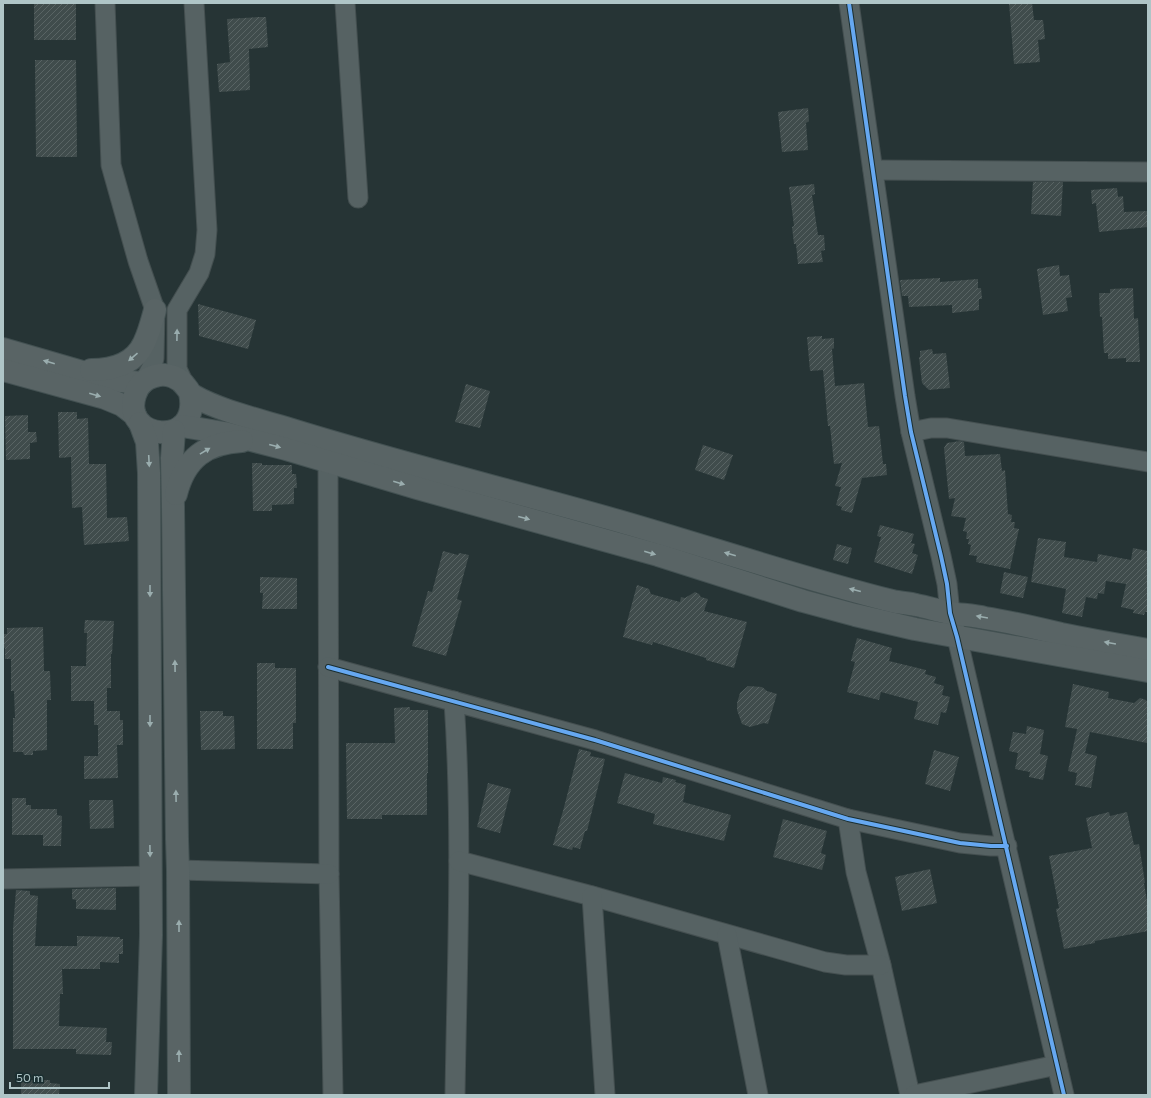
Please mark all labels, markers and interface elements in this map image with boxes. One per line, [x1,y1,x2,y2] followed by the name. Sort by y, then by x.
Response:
[174,328,180,341] one-way arrow
[128,352,138,361] one-way arrow
[43,359,56,365] one-way arrow
[89,392,101,398] one-way arrow
[269,443,281,449] one-way arrow
[200,447,210,455] one-way arrow
[145,455,152,467] one-way arrow
[394,480,406,486] one-way arrow
[519,515,531,521] one-way arrow
[644,550,656,556] one-way arrow
[724,551,736,557] one-way arrow
[147,585,153,598] one-way arrow
[849,587,861,593] one-way arrow
[976,614,988,620] one-way arrow
[1104,640,1116,646] one-way arrow
[172,659,178,672] one-way arrow
[147,715,153,728] one-way arrow
[173,790,180,802] one-way arrow
[147,845,154,857] one-way arrow
[175,920,182,932] one-way arrow
[176,1049,182,1062] one-way arrow
[10,1064,109,1090] scale bar
[16,1070,44,1084] text: 50 m

